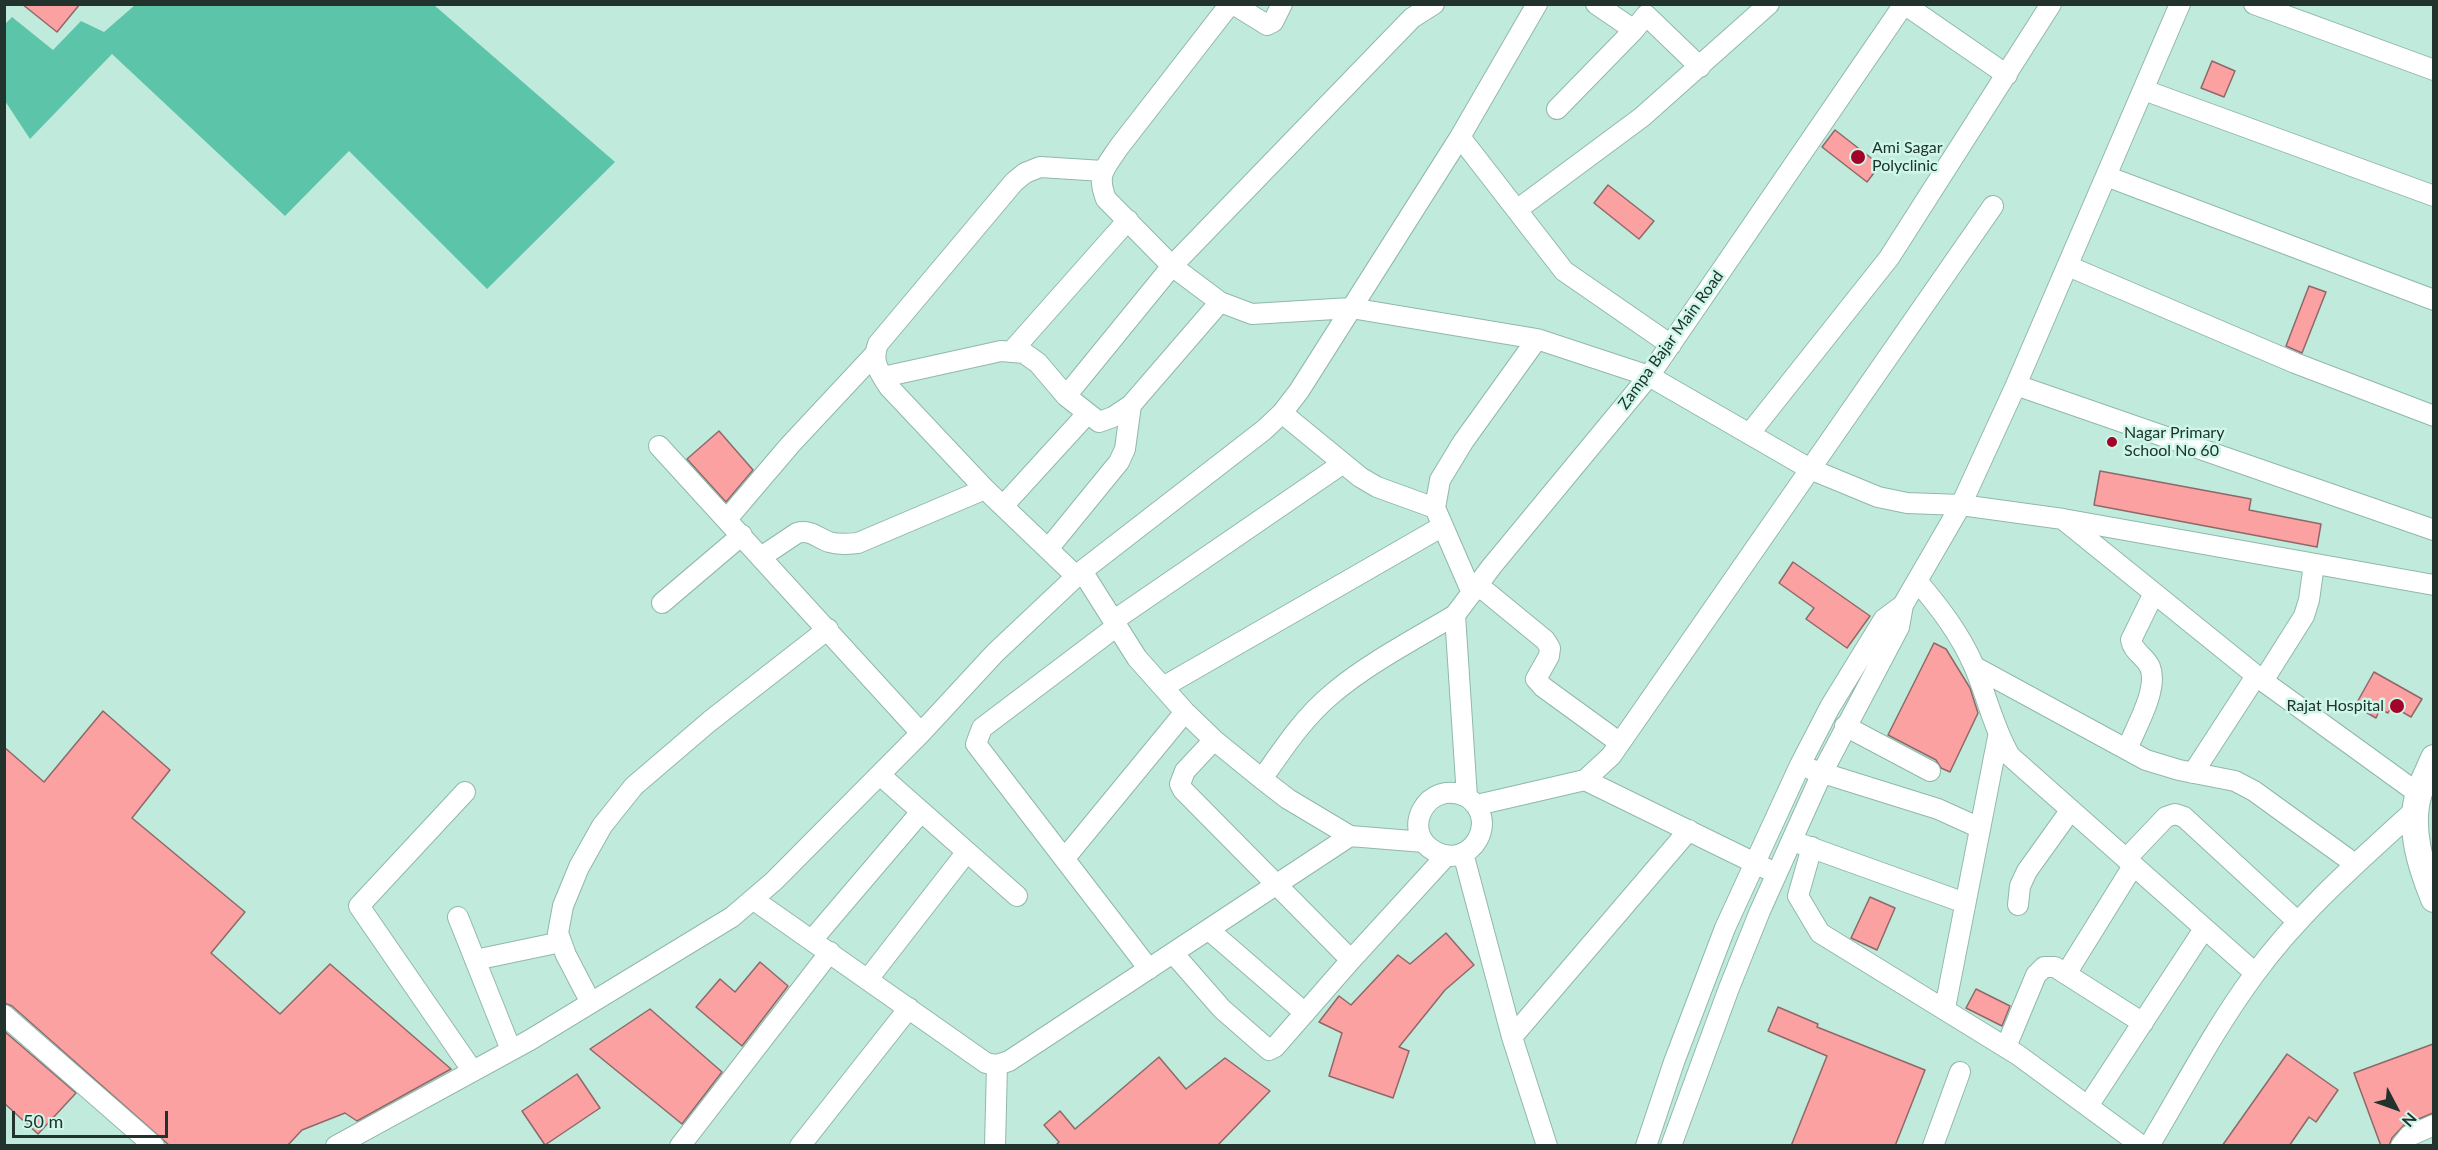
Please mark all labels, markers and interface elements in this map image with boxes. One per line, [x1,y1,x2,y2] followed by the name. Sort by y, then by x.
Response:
[1872,138,1943,176] place label: Ami Sagar Polyclinic
[1849,148,1867,166] marker: Ami Sagar Polyclinic
[1614,267,1728,413] street label: Zampa Bajar Main Road
[2124,423,2224,461] place label: Nagar Primary School No 60
[2105,435,2119,449] marker: Nagar Primary School No 60
[2286,696,2384,716] place label: Rajat Hospital
[2388,697,2406,715] marker: Rajat Hospital
[2366,1078,2426,1138] north arrow
[15,1099,171,1137] scale bar
[2399,1109,2421,1131] text: N
[23,1110,63,1132] text: 50 m

